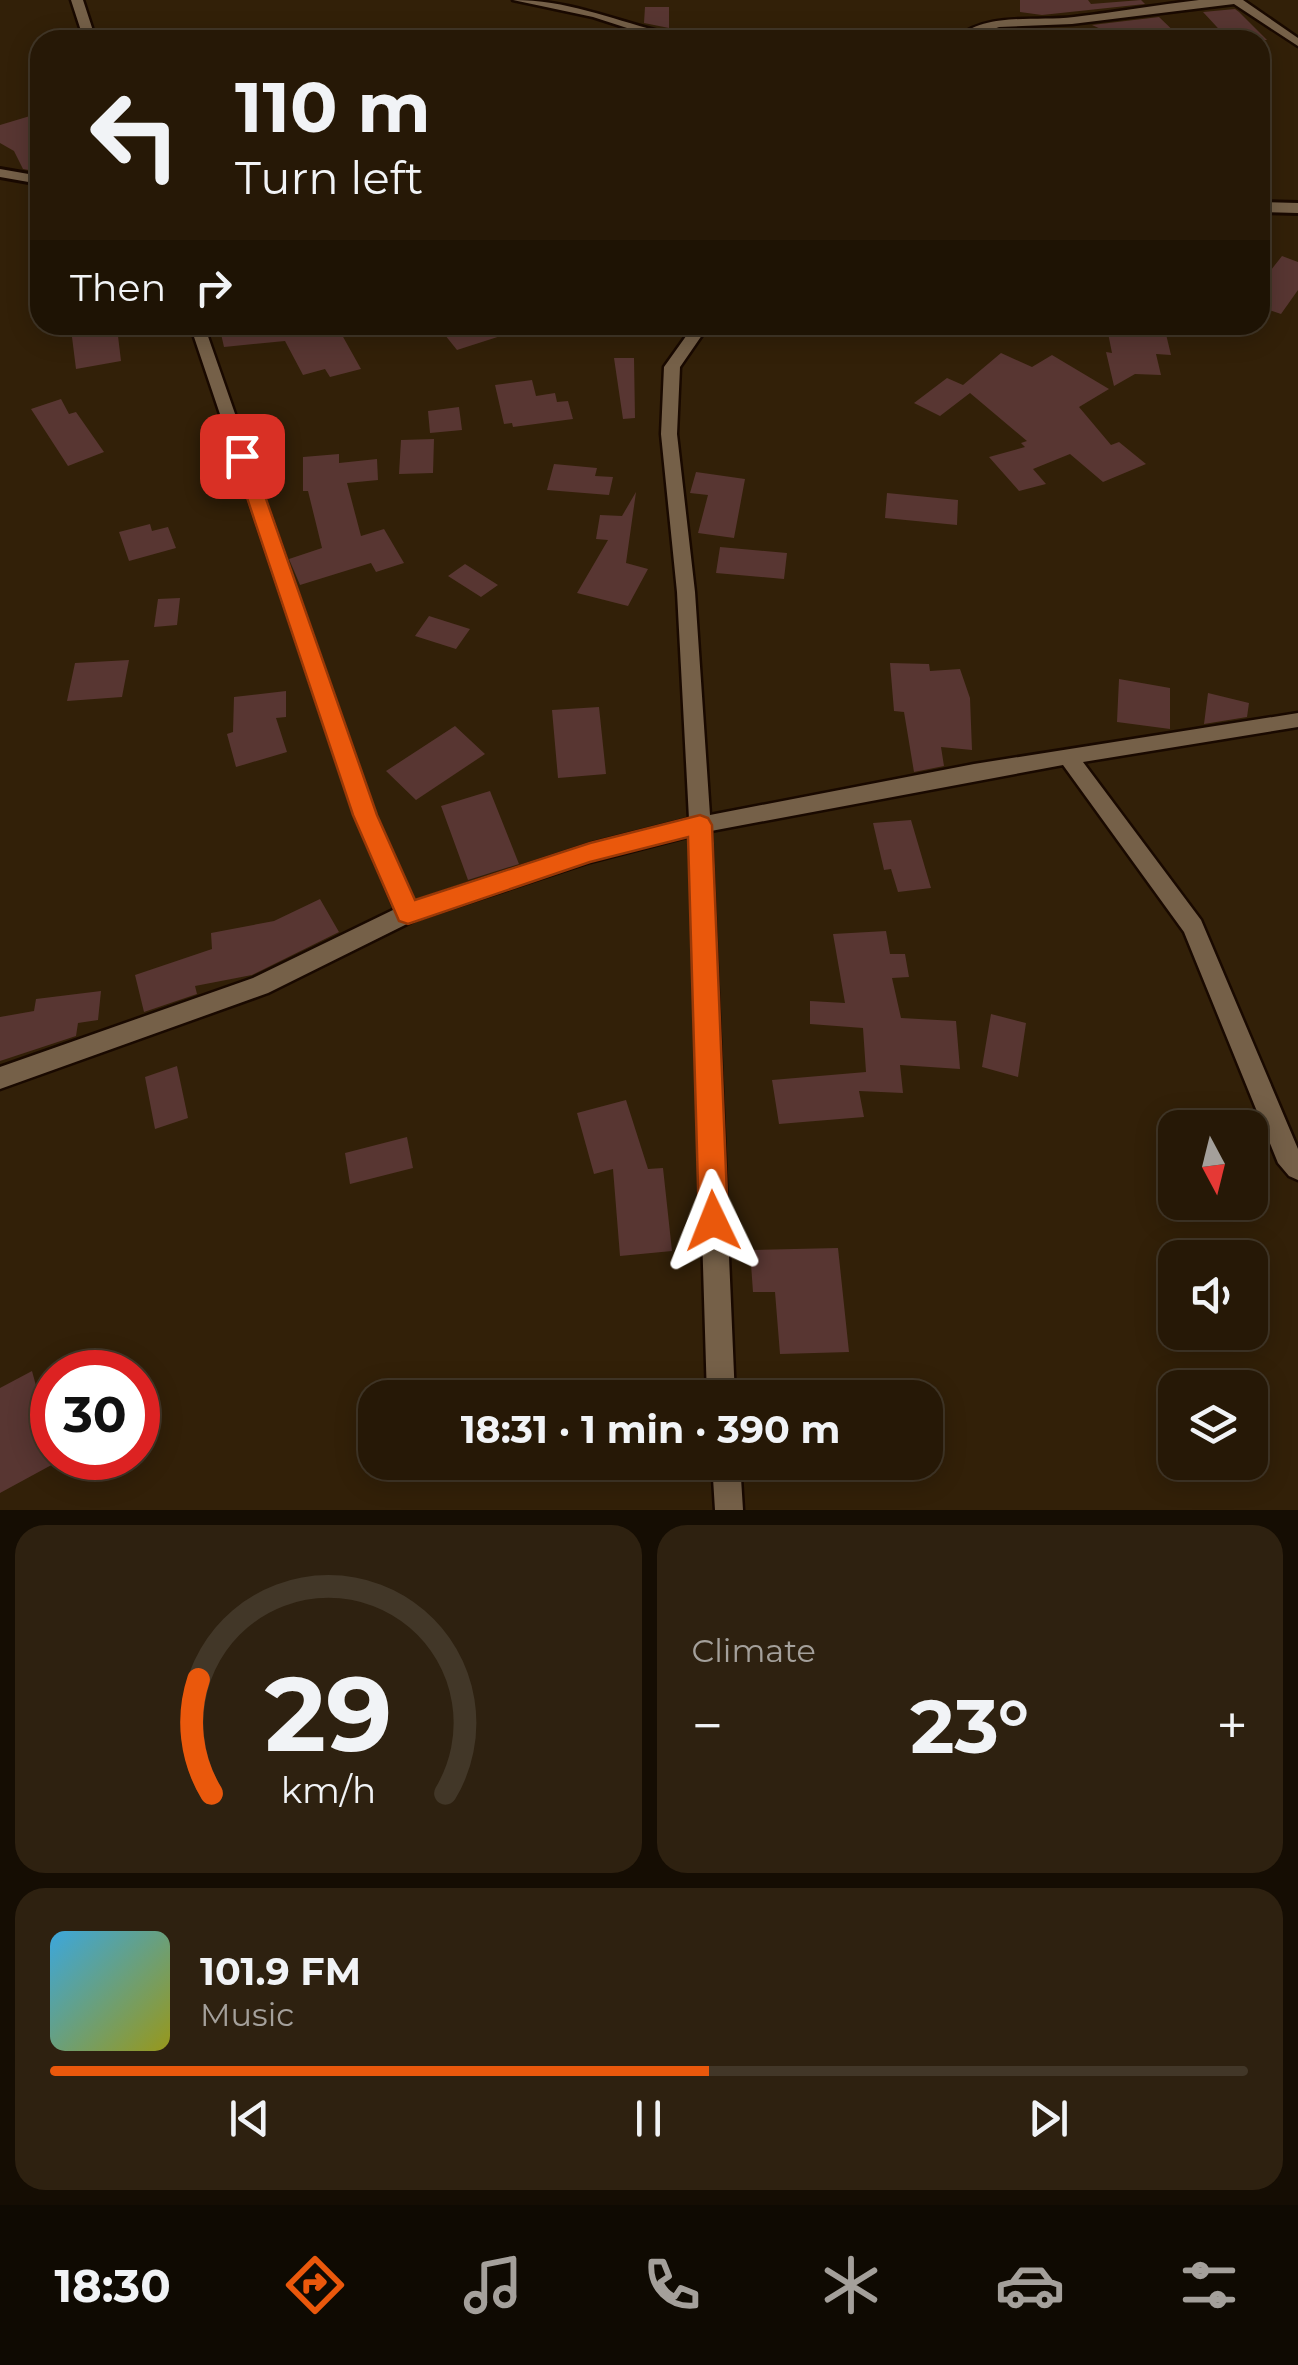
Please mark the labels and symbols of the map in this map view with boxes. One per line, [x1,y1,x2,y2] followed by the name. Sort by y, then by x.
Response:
[200,414,285,499] pin
[1158,1110,1268,1220] north arrow
[661,1169,765,1273] position arrow
[30,1350,160,1480] speed limit sign: 30

